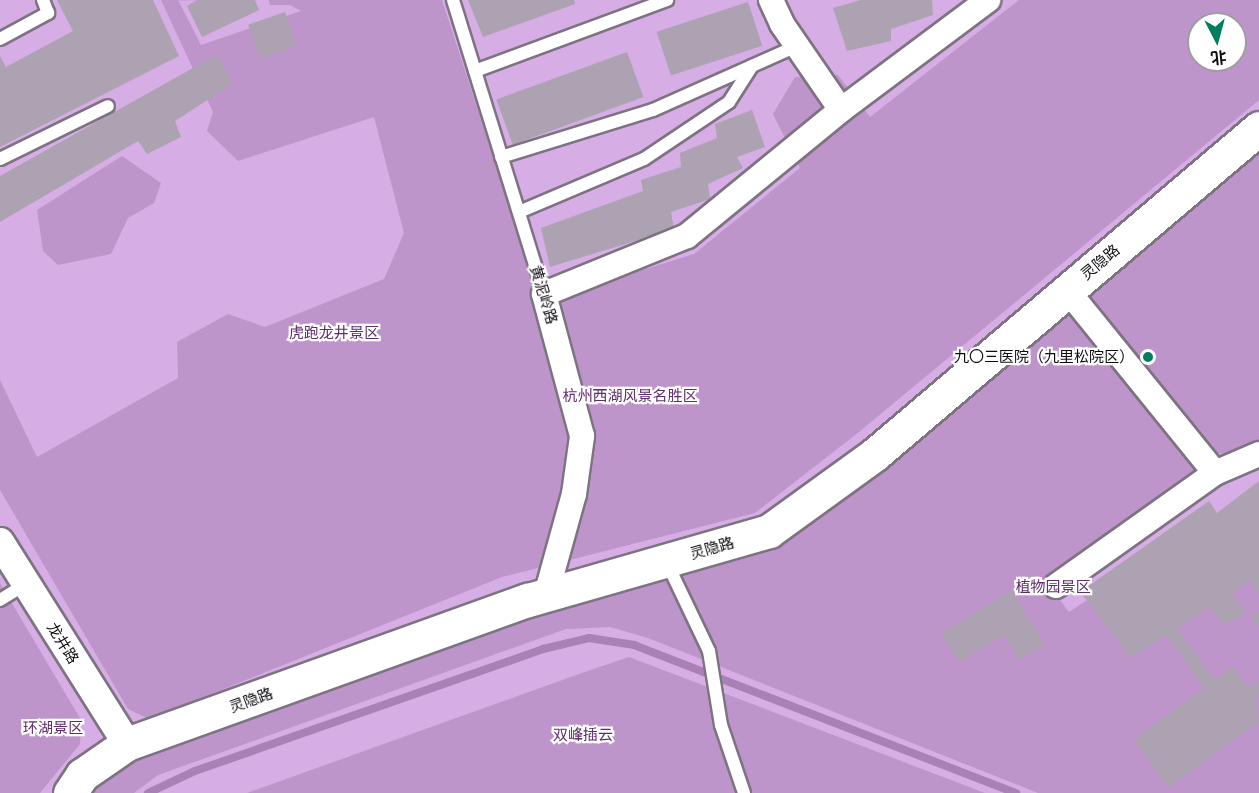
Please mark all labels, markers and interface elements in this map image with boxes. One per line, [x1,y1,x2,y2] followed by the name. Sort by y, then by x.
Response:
[1187,12,1247,72] north arrow
[1210,46,1228,70] text: 北
[1077,241,1123,283] street label: 灵隐路
[527,264,561,326] street label: 黄泥岭路
[289,324,379,342] park label: 虎跑龙井景区
[954,348,1134,366] place label: 九〇三医院（九里松院区）
[1139,348,1157,366] marker: 九〇三医院（九里松院区）
[563,387,697,405] park label: 杭州西湖风景名胜区
[688,533,736,563] street label: 灵隐路
[1016,578,1090,596] park label: 植物园景区
[43,619,83,667] street label: 龙井路
[227,684,275,716] street label: 灵隐路
[23,719,83,737] park label: 环湖景区
[553,726,613,744] park label: 双峰插云

